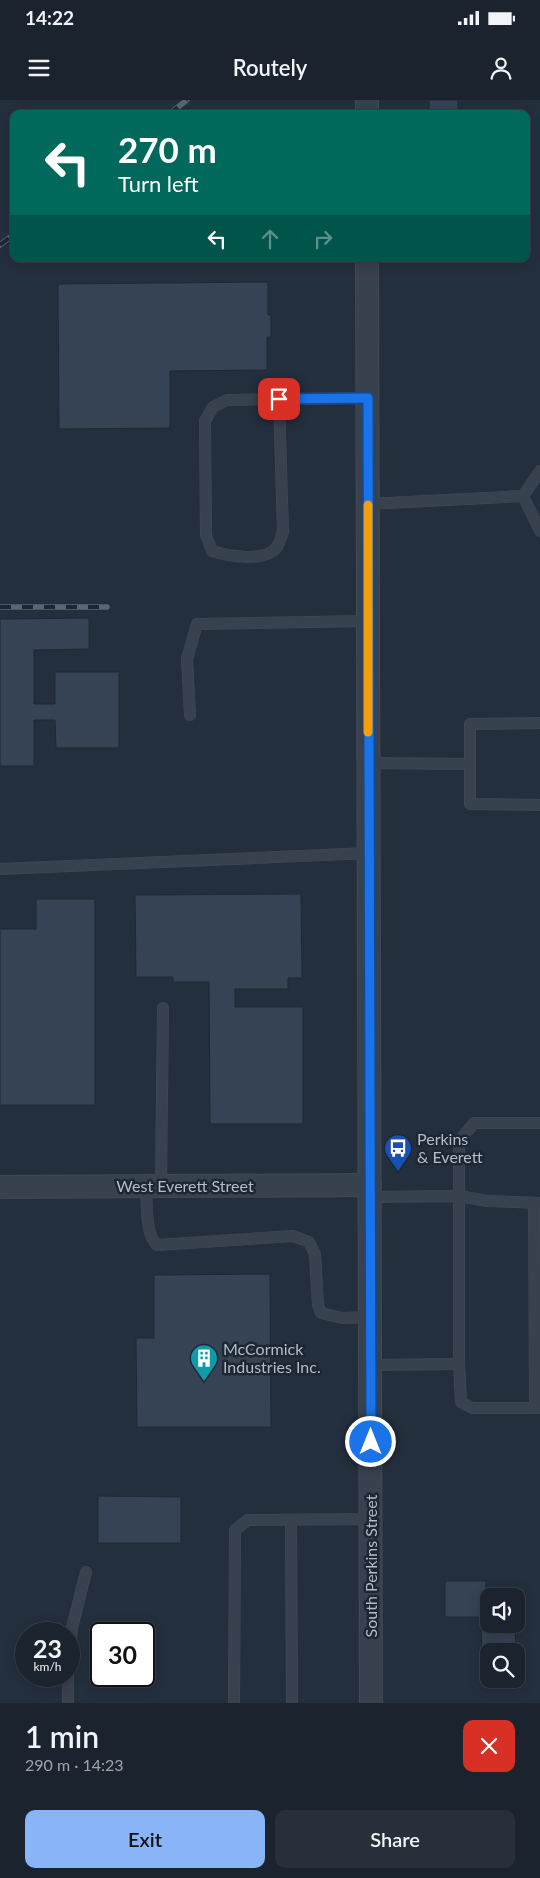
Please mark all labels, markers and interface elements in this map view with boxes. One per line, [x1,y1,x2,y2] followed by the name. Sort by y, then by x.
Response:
[25,6,74,29] text: 14:22
[25,54,53,82] icon: menu
[233,54,307,81] text: Routely
[487,54,515,82] icon: person
[118,128,217,170] text: 270 m
[35,130,100,195] icon: left
[118,170,199,197] text: Turn left
[203,225,231,253] icon: left
[256,225,284,253] icon: ahead
[309,225,337,253] icon: right
[258,378,300,420] pin
[265,385,293,413] icon: arrive
[417,1129,483,1166] place label: Perkins & Everett
[383,1133,413,1172] bus stop icon: Perkins & Everett
[116,1176,254,1195] street label: West Everett Street
[223,1339,321,1376] place label: McCormick Industries Inc.
[189,1343,219,1382] building icon: McCormick Industries Inc.
[344,1415,396,1467] position arrow
[361,1494,380,1637] street label: South Perkins Street
[480,1588,525,1688] map controls
[480,1588,525,1633] button: sound
[90,1622,155,1687] speed limit sign: 30
[33,1633,62,1663] text: 23
[480,1643,525,1688] button: search
[33,1659,62,1674] text: km/h
[25,1718,99,1754] text: 1 min
[463,1720,515,1772] button: close
[25,1755,124,1774] text: 290 m · 14:23
[25,1810,265,1868] button: Exit
[275,1810,515,1868] button: Share

